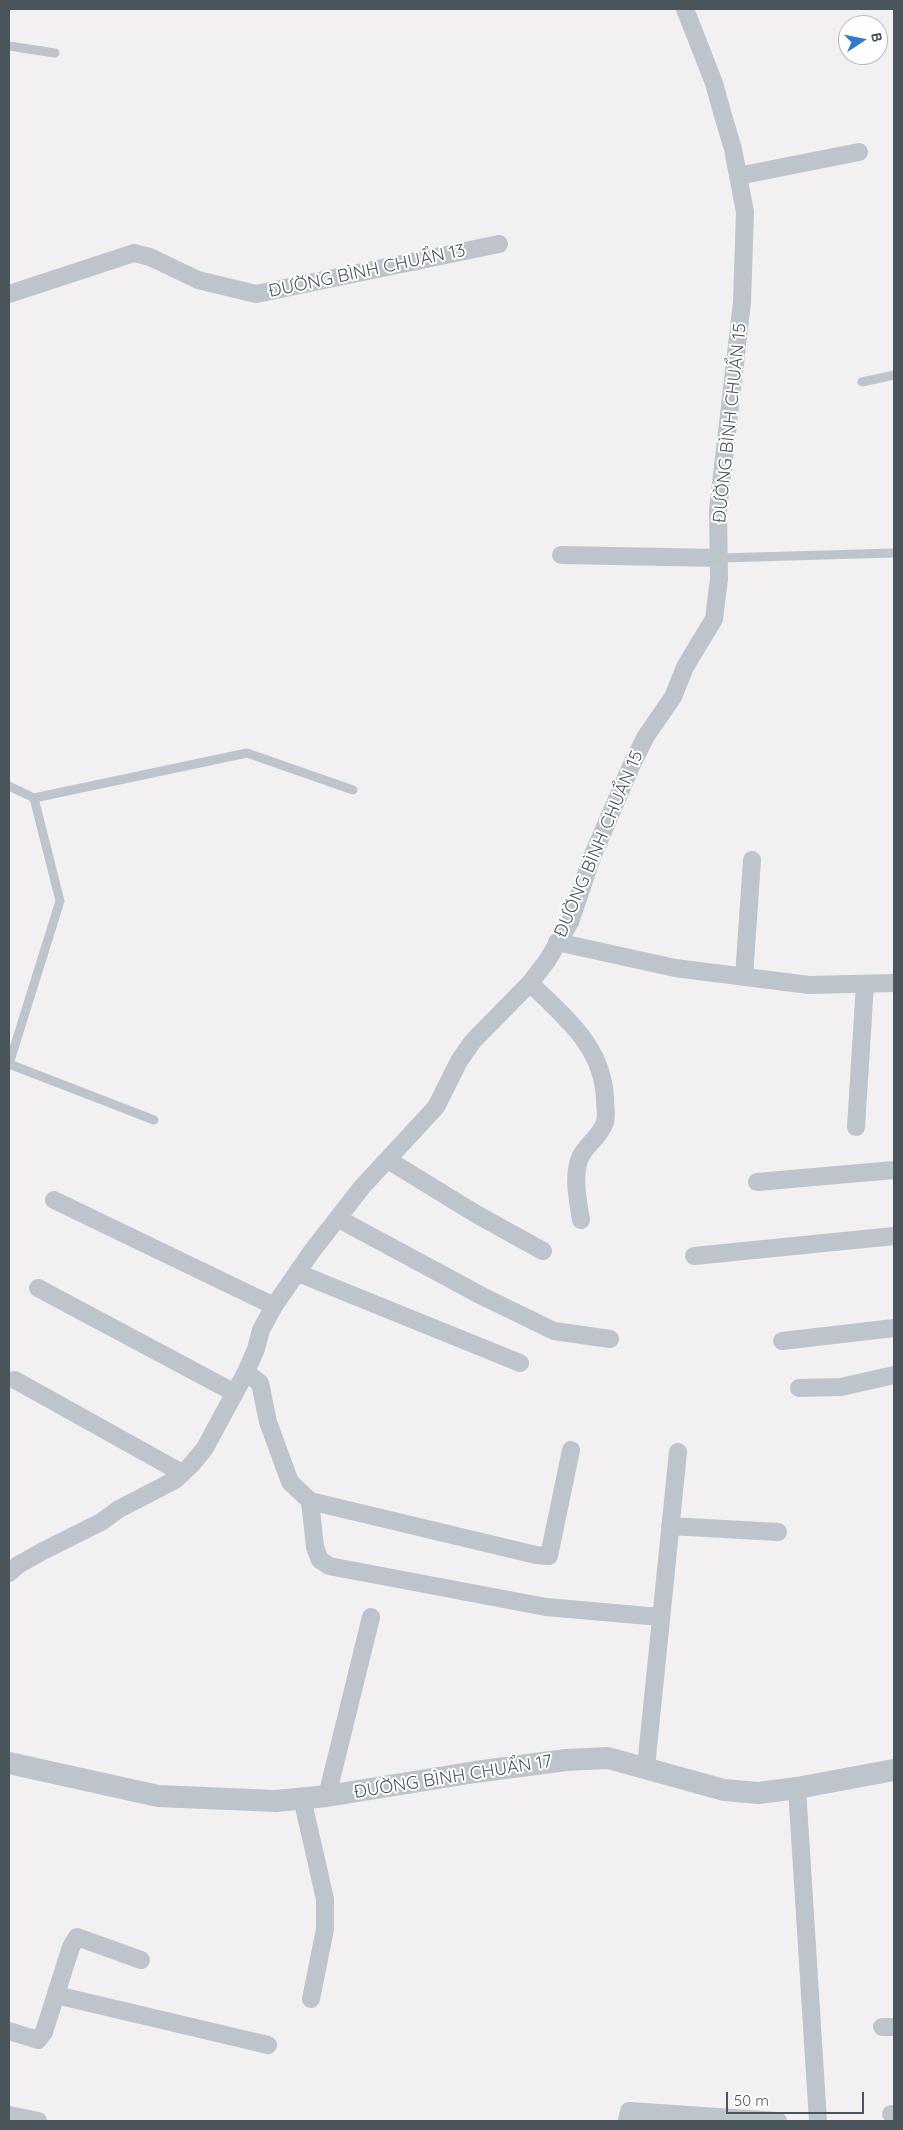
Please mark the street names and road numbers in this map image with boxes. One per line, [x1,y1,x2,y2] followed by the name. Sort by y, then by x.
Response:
[267,240,467,302] street label: ĐƯỜNG BÌNH CHUẨN 13
[709,322,751,524] street label: ĐƯỜNG BÌNH CHUẨN 15
[550,747,648,941] street label: ĐƯỜNG BÌNH CHUẨN 15
[352,1751,554,1803] street label: ĐƯỜNG BÌNH CHUẨN 17

